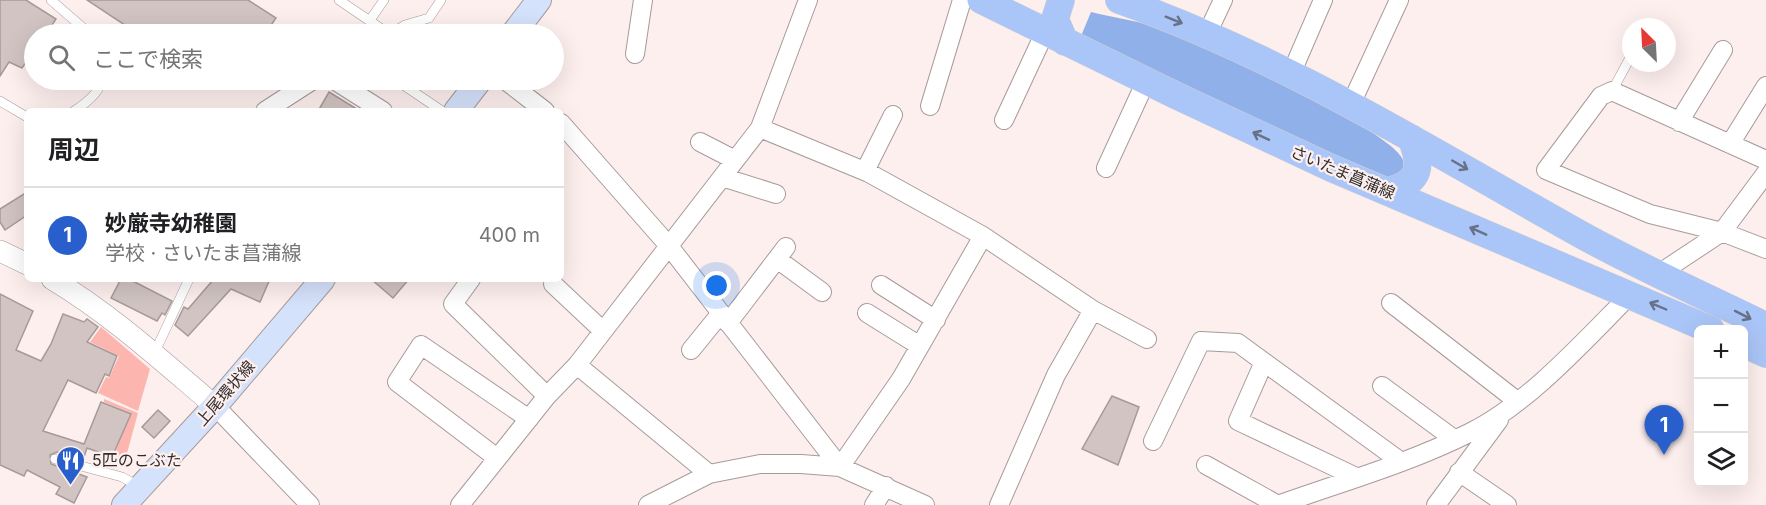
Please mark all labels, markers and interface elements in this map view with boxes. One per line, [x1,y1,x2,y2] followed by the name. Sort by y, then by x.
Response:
[1164,15,1182,26] one-way arrow
[1622,18,1676,72] north arrow
[24,24,564,90] search box
[45,41,78,74] icon: search
[93,46,203,72] text: ここで検索
[1252,129,1270,141] one-way arrow
[48,134,100,165] text: 周辺
[1288,141,1398,203] street label: さいたま菖蒲線
[1450,160,1468,171] one-way arrow
[105,210,237,236] text: 妙厳寺幼稚園
[63,223,72,247] text: 1
[479,223,540,247] text: 400 m
[1469,224,1487,235] one-way arrow
[105,241,301,265] text: 学校 · さいたま菖蒲線
[702,271,731,300] your location
[1649,300,1667,311] one-way arrow
[1734,309,1752,321] one-way arrow
[1694,325,1748,487] map controls
[1694,325,1748,379] button: +
[191,356,259,430] street label: 上尾環状線
[1694,379,1748,433] button: −
[1644,406,1684,455] pin: 1
[1694,433,1748,487] button: layers
[55,444,87,486] restaurant icon: 5匹のこぶた
[92,450,182,470] place label: 5匹のこぶた

